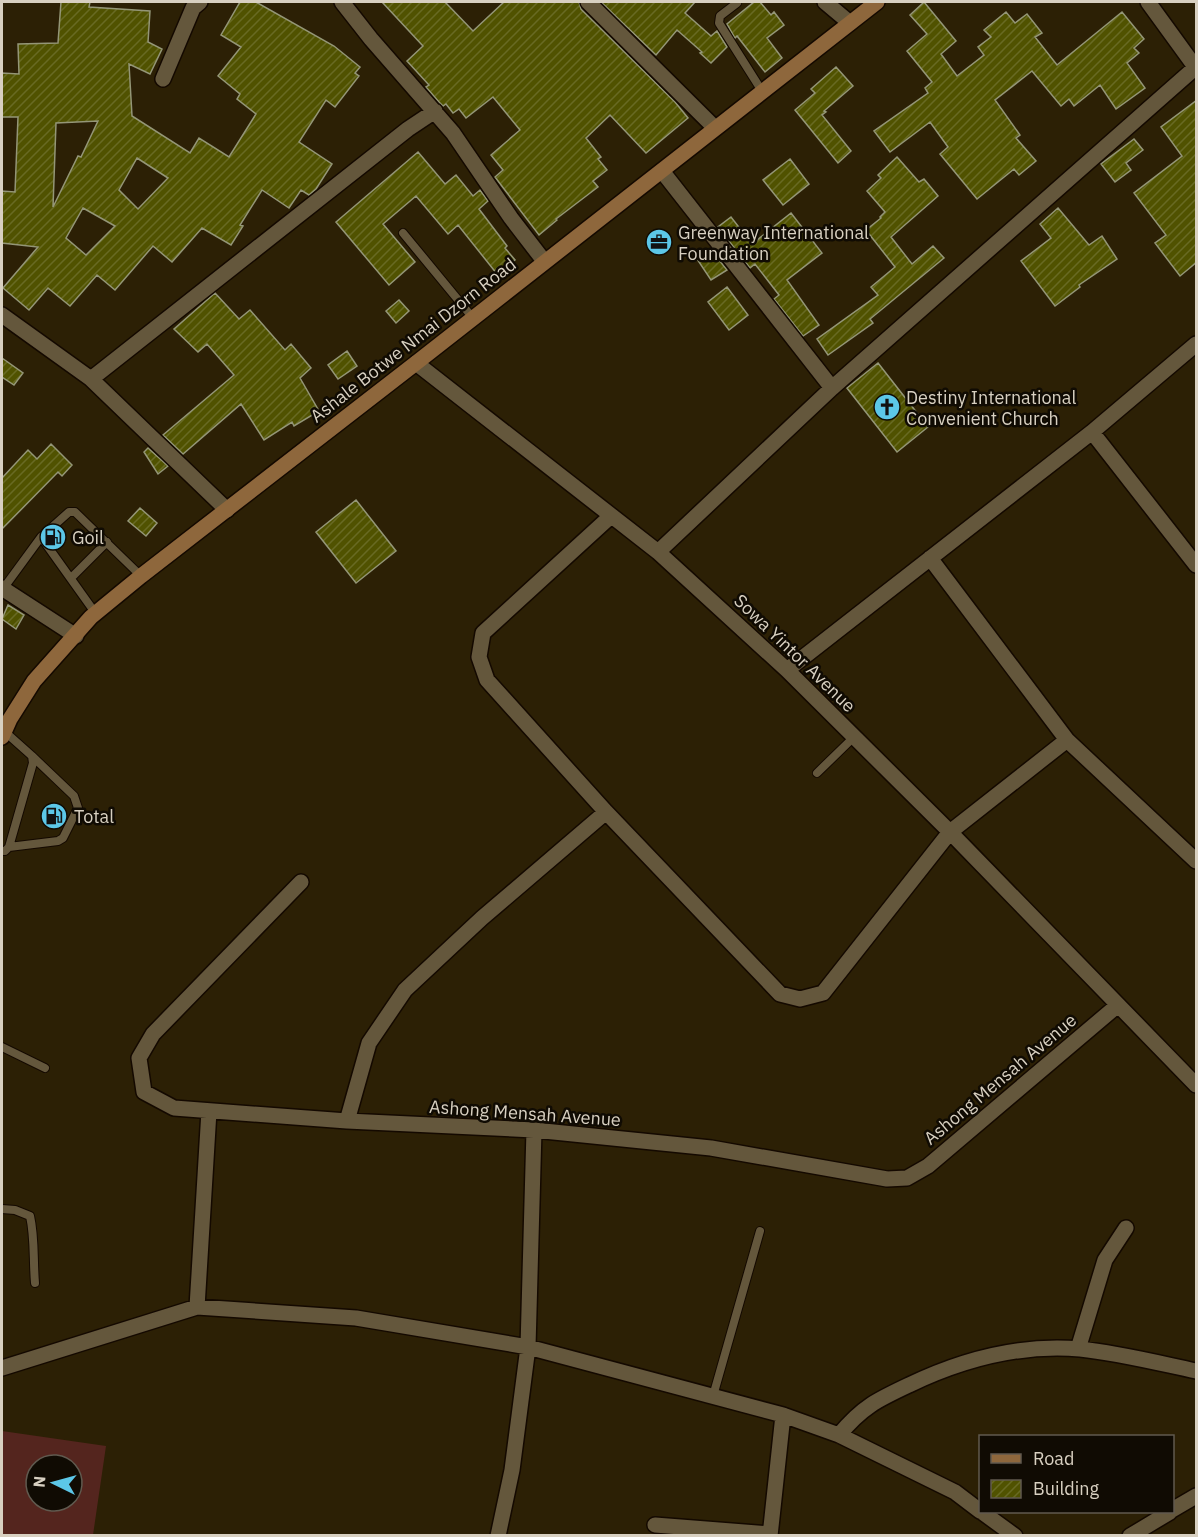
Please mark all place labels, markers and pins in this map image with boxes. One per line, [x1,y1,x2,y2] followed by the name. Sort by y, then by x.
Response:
[678,221,869,265] place label: Greenway International Foundation
[644,227,674,257] office icon: Greenway International Foundation
[906,386,1076,430] place label: Destiny International Convenient Church
[872,392,902,422] church icon: Destiny International Convenient Church
[38,522,68,552] fuel station icon: Goil
[72,526,104,549] place label: Goil
[39,801,69,831] fuel station icon: Total
[74,805,114,828] place label: Total

